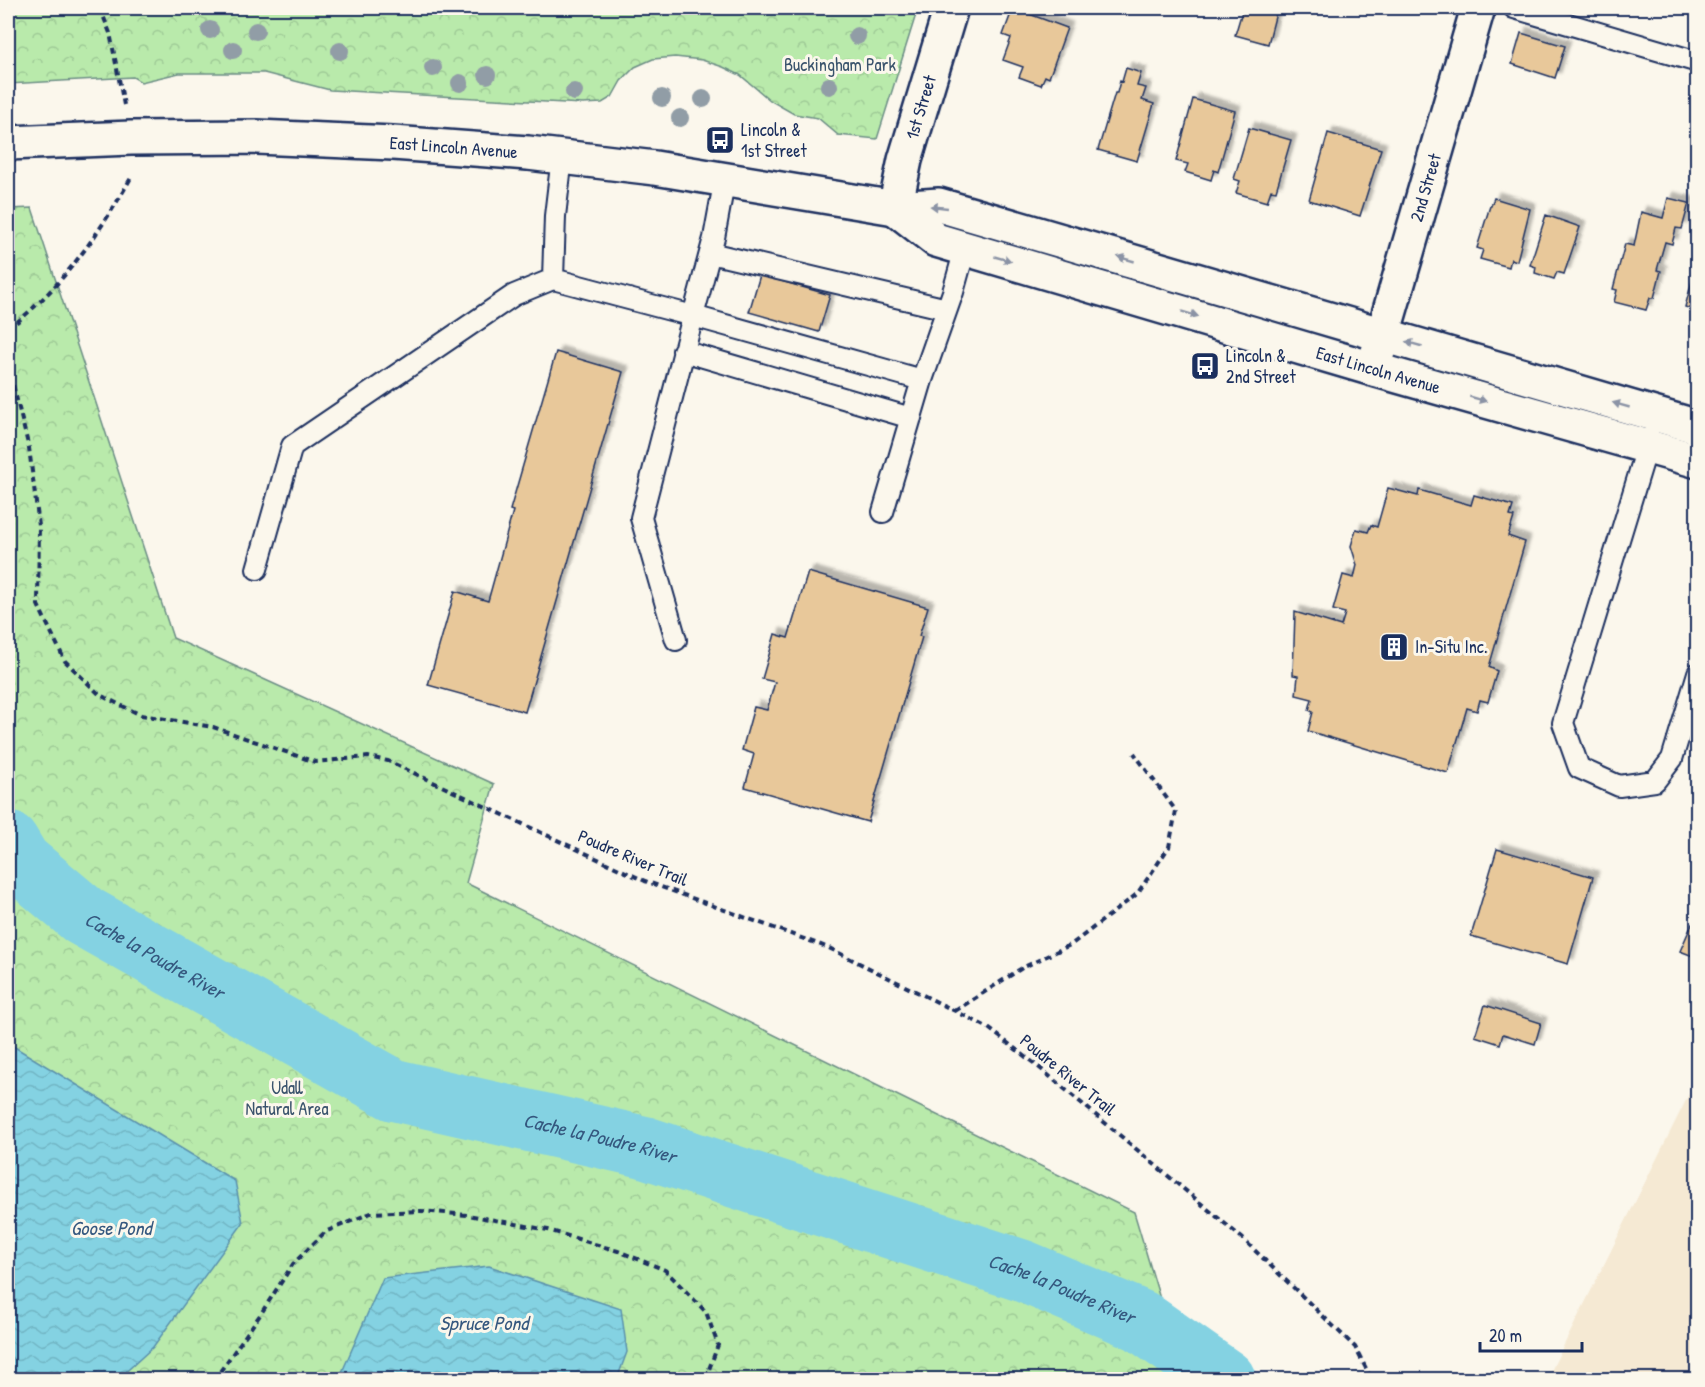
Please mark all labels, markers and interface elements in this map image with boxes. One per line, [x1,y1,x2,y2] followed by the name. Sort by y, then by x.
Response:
[784,52,897,77] park label: Buckingham Park
[899,71,942,142] street label: 1st Street
[741,117,808,163] place label: Lincoln & 1st Street
[704,124,736,156] bus stop icon: Lincoln & 1st Street
[389,130,518,164] street label: East Lincoln Avenue
[1404,150,1447,224] street label: 2nd Street
[929,202,948,212] one-way arrow
[1117,254,1135,263] one-way arrow
[994,255,1012,265] one-way arrow
[1181,310,1199,319] one-way arrow
[1405,339,1423,348] one-way arrow
[1313,340,1443,399] street label: East Lincoln Avenue
[1226,343,1296,389] place label: Lincoln & 2nd Street
[1189,350,1221,382] bus stop icon: Lincoln & 2nd Street
[1469,395,1487,404] one-way arrow
[1612,400,1630,409] one-way arrow
[1378,631,1410,663] building icon: In-Situ Inc.
[1415,634,1488,659] place label: In-Situ Inc.
[574,823,692,892] street label: Poudre River Trail
[80,905,232,1006] water label: Cache la Poudre River
[1015,1028,1122,1121] street label: Poudre River Trail
[246,1075,328,1121] park label: Udall Natural Area
[521,1106,682,1170] water label: Cache la Poudre River
[71,1214,154,1241] water label: Goose Pond
[985,1247,1141,1331] water label: Cache la Poudre River
[440,1309,531,1337] water label: Spruce Pond
[1480,1315,1582,1353] scale bar
[1489,1323,1522,1348] text: 20 m

